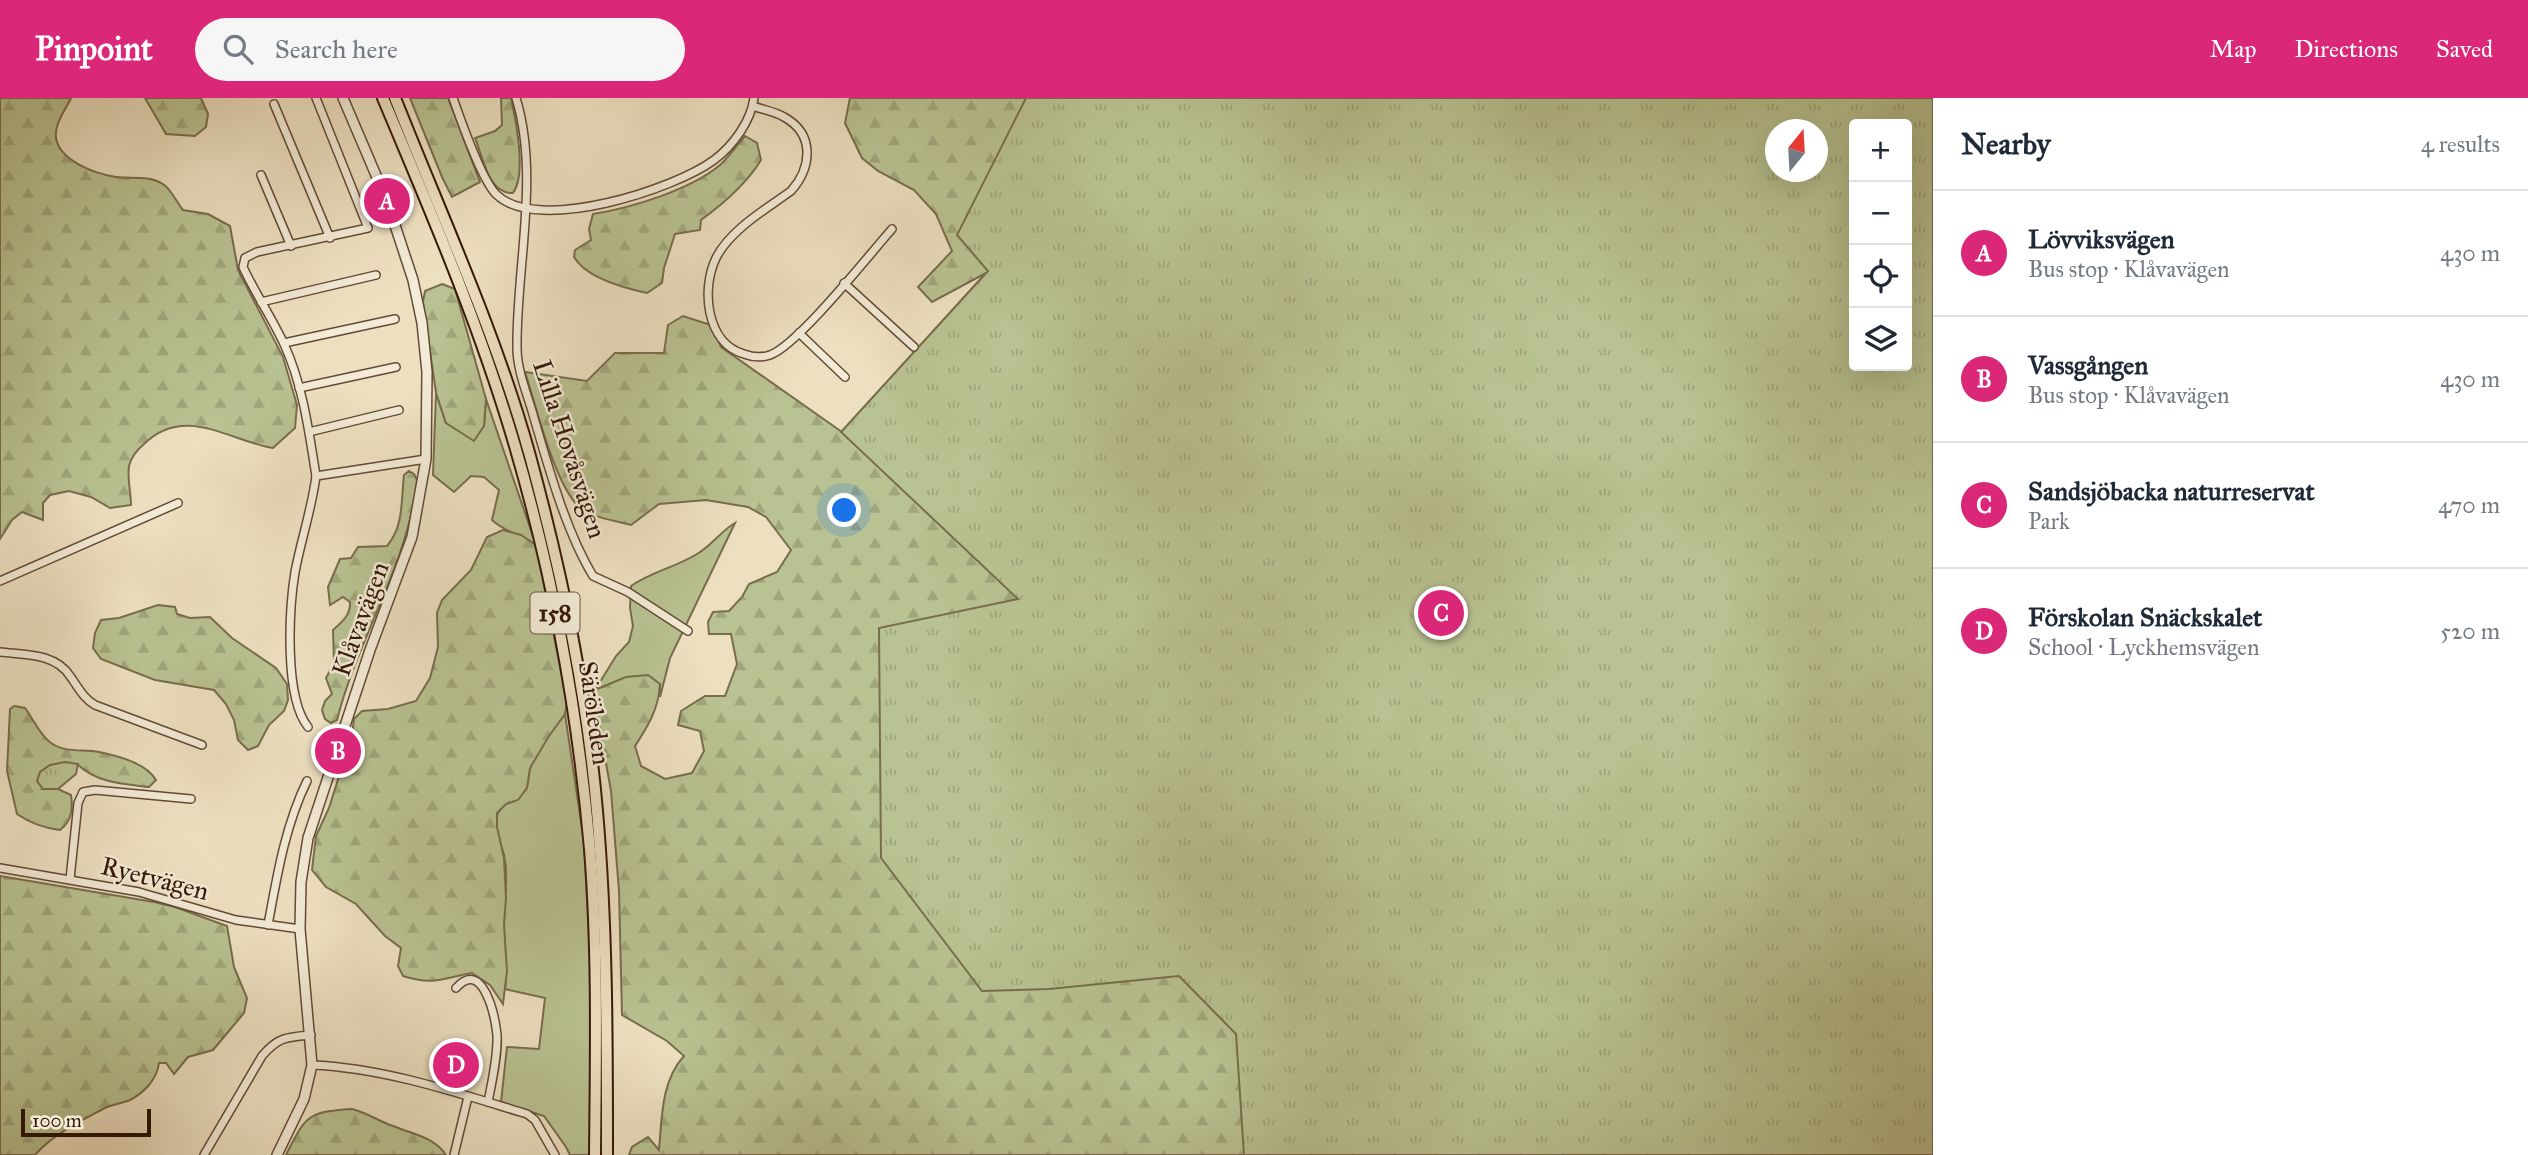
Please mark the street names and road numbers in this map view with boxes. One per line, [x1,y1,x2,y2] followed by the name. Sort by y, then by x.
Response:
[526,356,614,542] street label: Lilla Hovåsvägen
[324,557,396,681] street label: Klåvavägen
[530,592,580,634] road number: 158
[572,659,618,767] street label: Säröleden
[98,849,212,907] street label: Ryetvägen

